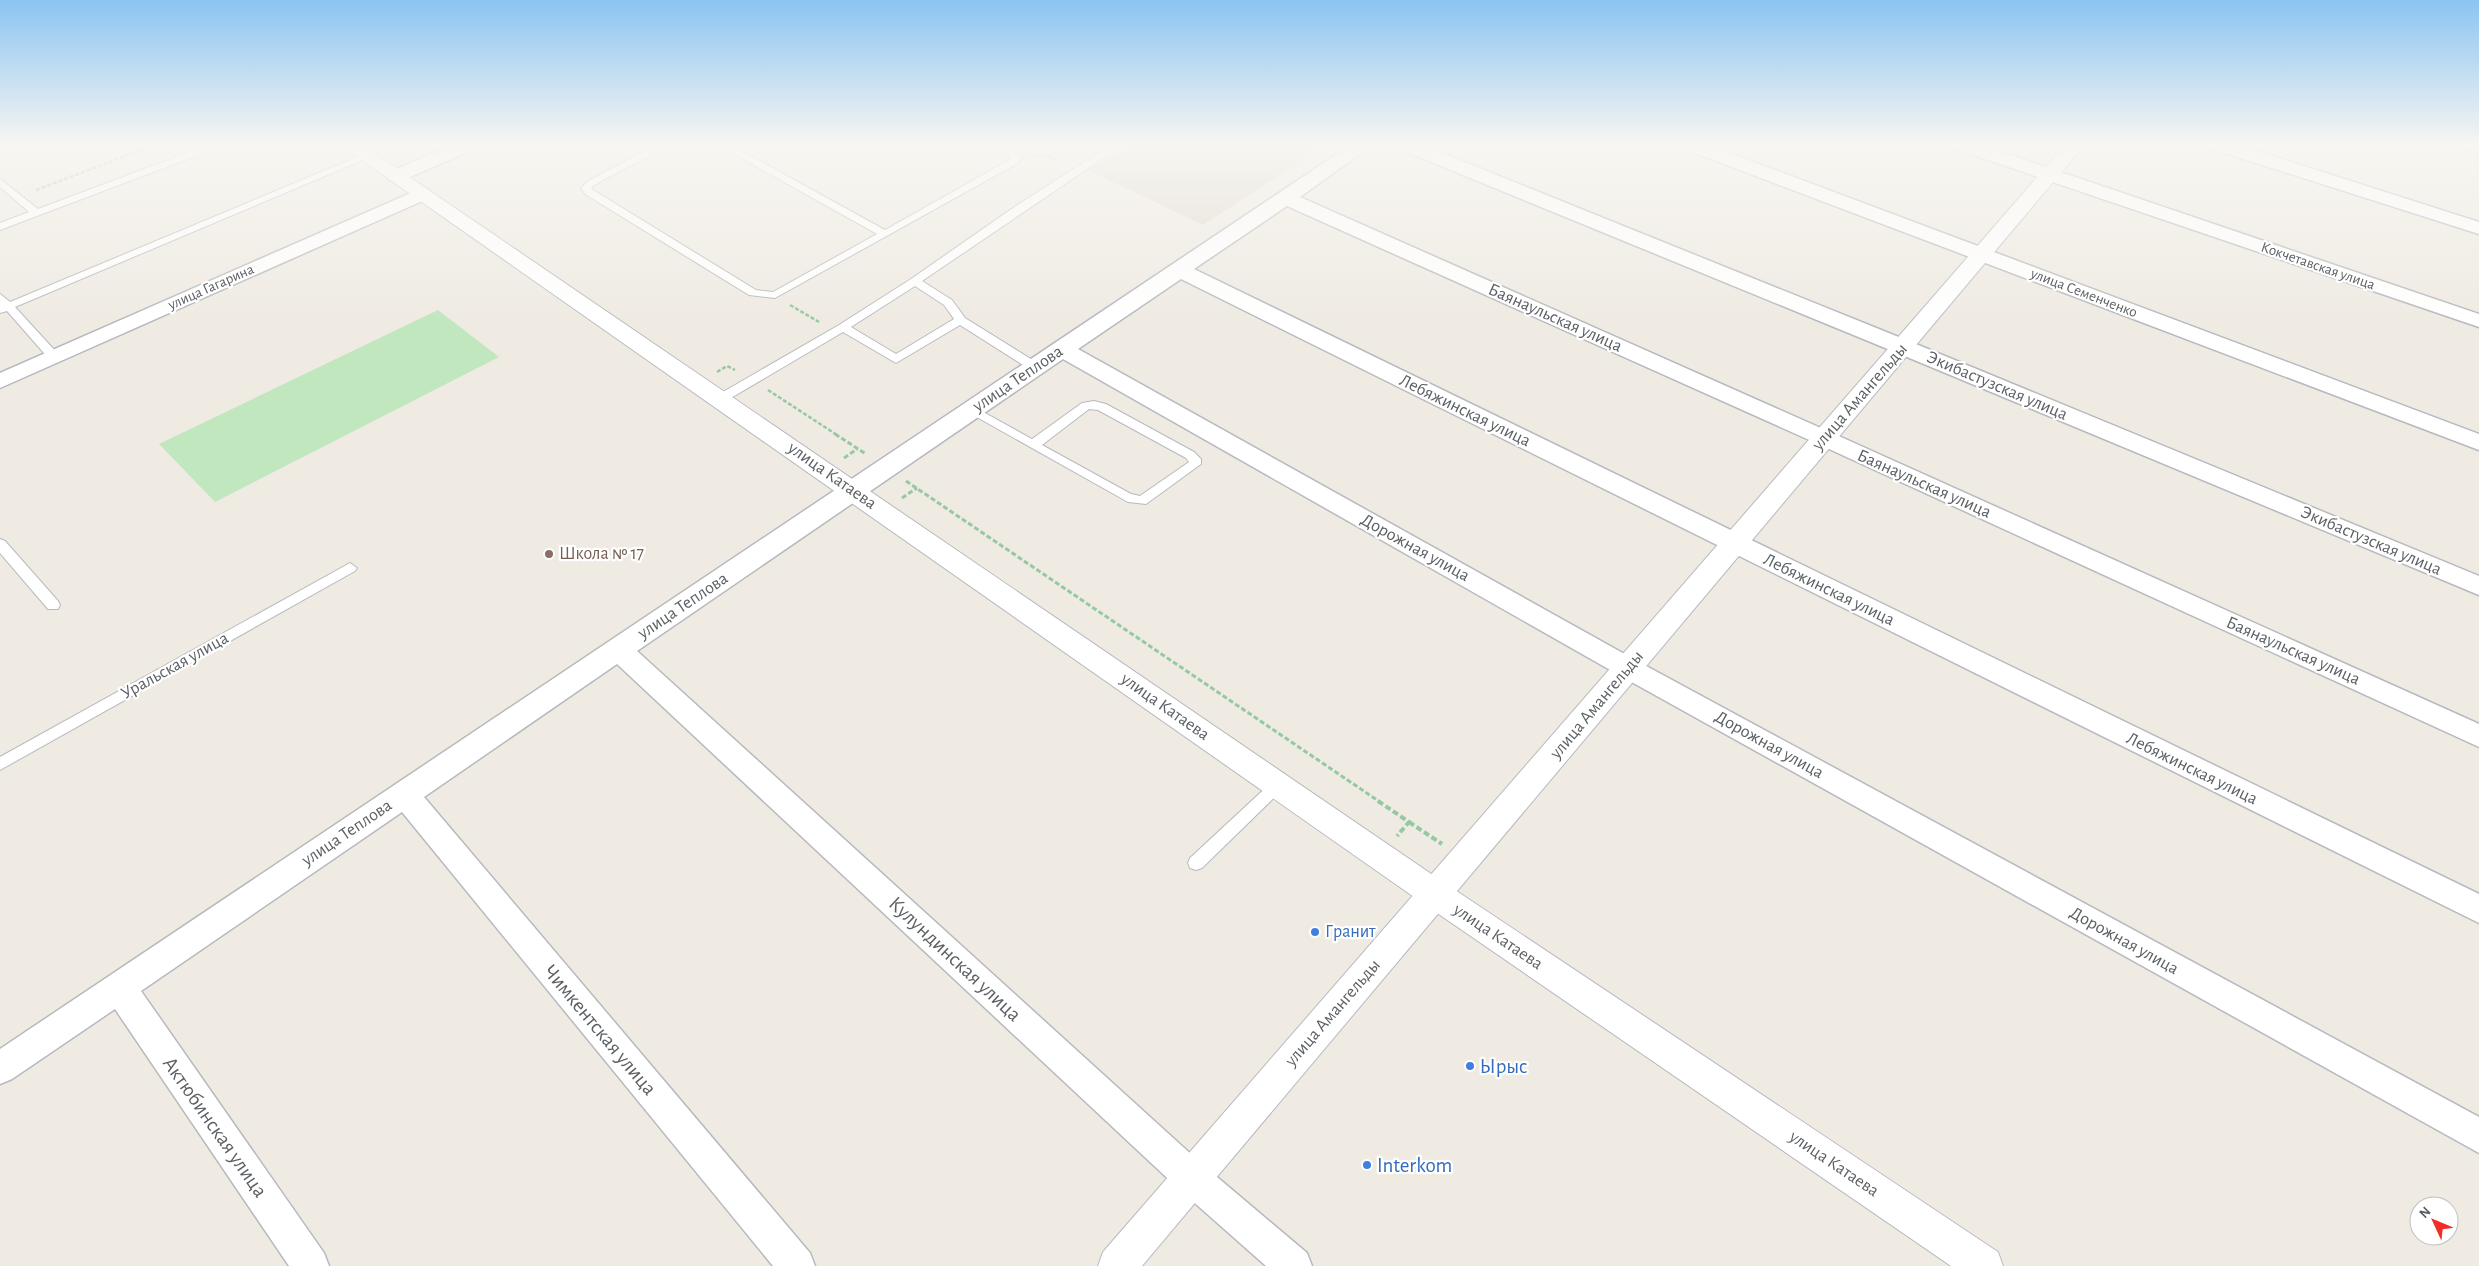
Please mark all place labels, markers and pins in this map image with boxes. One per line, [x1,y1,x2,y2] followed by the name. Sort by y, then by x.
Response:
[559,545,644,563] place label: Школа № 17
[543,548,555,560] marker: Школа № 17
[1325,923,1376,941] place label: Гранит
[1309,926,1321,938] marker: Гранит
[1480,1056,1528,1077] place label: Ырыс
[1464,1060,1476,1072] marker: Ырыс
[1377,1155,1452,1176] place label: Interkom
[1361,1159,1373,1171] marker: Interkom

